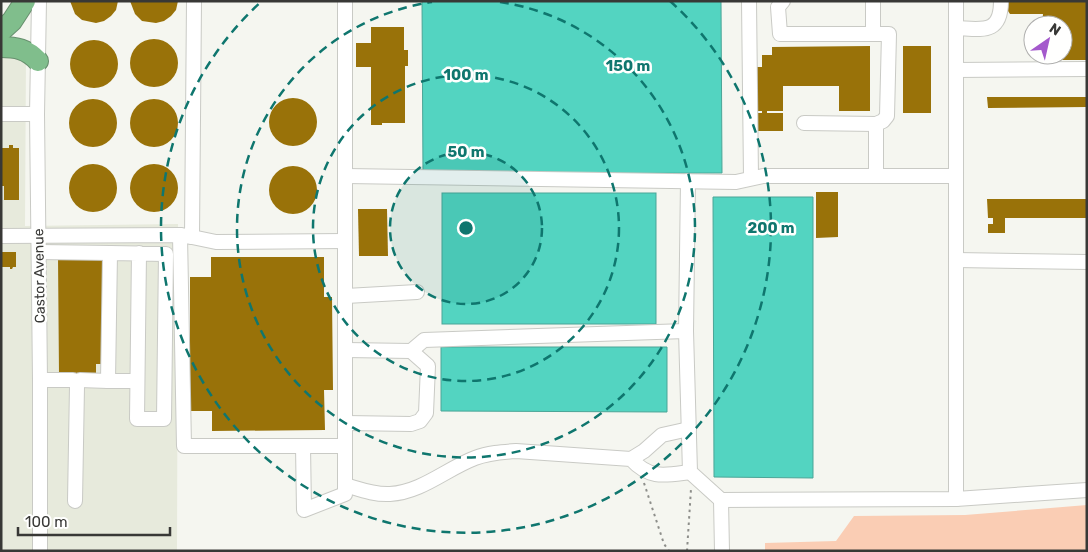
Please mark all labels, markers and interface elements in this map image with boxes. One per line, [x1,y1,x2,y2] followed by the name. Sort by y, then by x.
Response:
[1023,15,1073,65] north arrow
[1046,20,1064,40] text: N
[606,57,650,75] text: 150 m
[444,66,488,84] text: 100 m
[448,143,484,161] text: 50 m
[457,219,475,237] centre of rings
[747,219,795,237] text: 200 m
[30,228,49,324] street label: Castor Avenue
[18,504,170,536] scale bar
[25,513,67,531] text: 100 m

